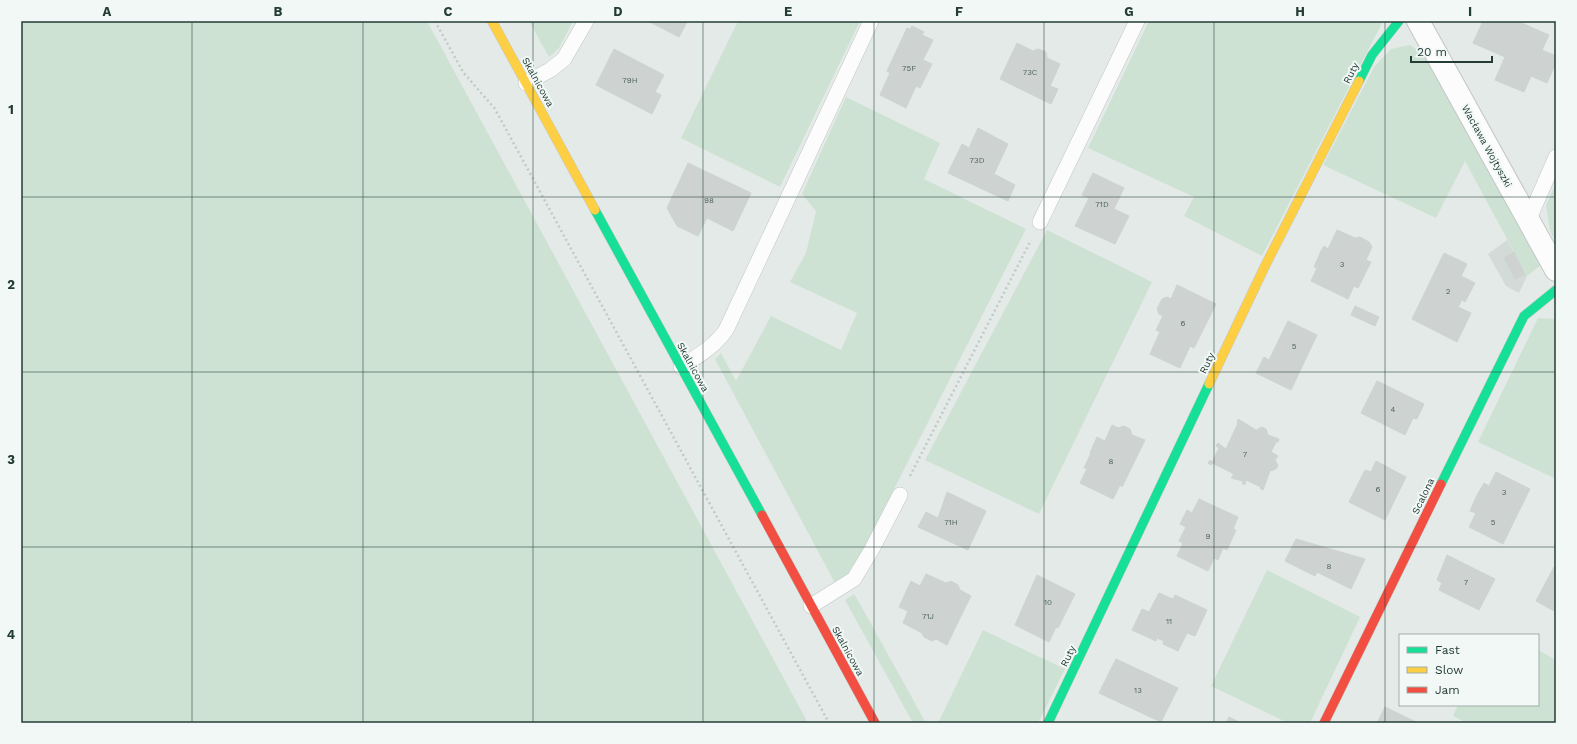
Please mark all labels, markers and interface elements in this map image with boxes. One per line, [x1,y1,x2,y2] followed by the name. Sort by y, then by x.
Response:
[103,4,112,19] text: A
[274,4,283,19] text: B
[444,4,453,19] text: C
[613,4,623,19] text: D
[784,4,792,19] text: E
[955,4,963,19] text: F
[1124,4,1134,19] text: G
[1295,4,1305,19] text: H
[1468,4,1472,19] text: I
[1411,38,1492,64] scale bar
[1417,45,1447,59] text: 20 m
[520,55,556,109] street label: Skalnicowa
[1341,60,1361,85] street label: Ruty
[902,64,916,73] house number: 75F
[1023,68,1038,77] house number: 73C
[622,76,638,85] house number: 79H
[8,102,14,117] text: 1
[1460,103,1514,189] street label: Wacława Wojtyszki
[970,156,985,165] house number: 73D
[704,196,714,205] house number: 98
[1095,200,1109,209] house number: 71D
[1340,260,1345,269] house number: 3
[7,277,15,292] text: 2
[1446,287,1451,296] house number: 2
[1181,319,1186,328] house number: 6
[675,340,711,394] street label: Skalnicowa
[1292,342,1297,351] house number: 5
[1197,350,1217,375] street label: Ruty
[1391,405,1396,414] house number: 4
[1243,450,1248,459] house number: 7
[7,452,15,467] text: 3
[1109,457,1114,466] house number: 8
[1410,476,1437,516] street label: Scalona
[1376,485,1381,494] house number: 6
[1502,488,1507,497] house number: 3
[944,518,958,527] house number: 71H
[1491,518,1496,527] house number: 5
[1206,532,1211,541] house number: 9
[1327,562,1332,571] house number: 8
[1464,578,1469,587] house number: 7
[1044,598,1052,607] house number: 10
[922,612,934,621] house number: 71J
[1166,617,1172,626] house number: 11
[830,624,866,678] street label: Skalnicowa
[7,627,16,642] text: 4
[1399,634,1539,706] legend
[1058,643,1078,668] street label: Ruty
[1435,643,1460,657] text: Fast
[1435,663,1463,677] text: Slow
[1435,683,1460,697] text: Jam
[1134,686,1142,695] house number: 13

